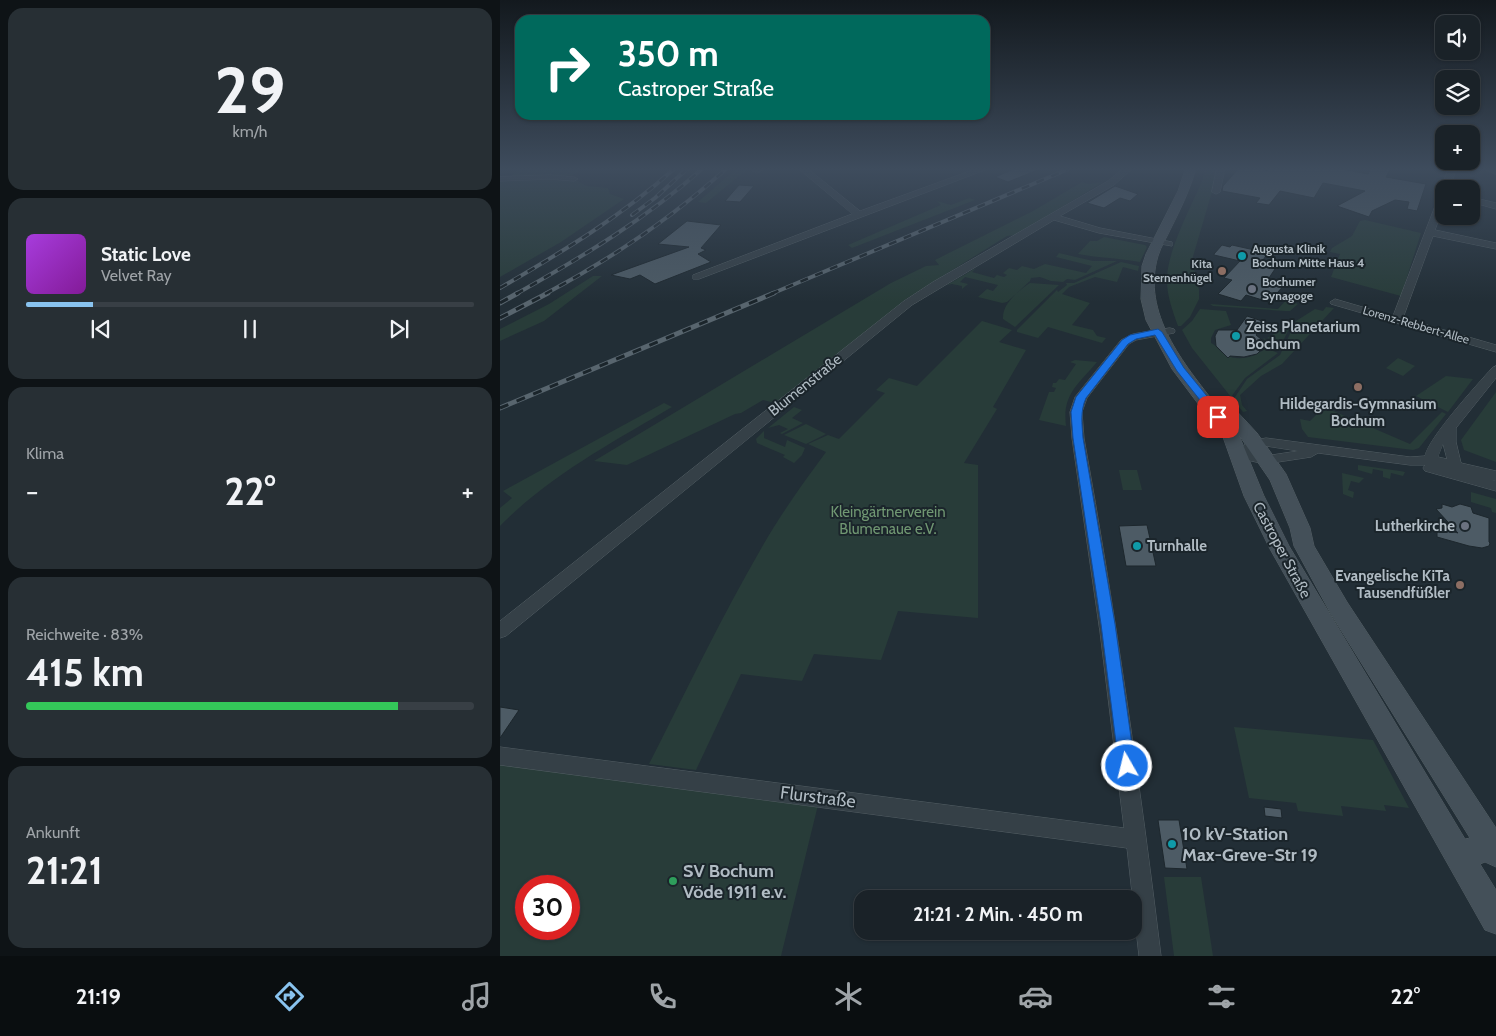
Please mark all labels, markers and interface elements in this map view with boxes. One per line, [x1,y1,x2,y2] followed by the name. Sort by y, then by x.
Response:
[1435,15,1480,225] map controls
[1435,15,1480,60] button: sound
[618,32,719,75] text: 350 m
[535,35,600,100] icon: right
[215,50,285,129] text: 29
[1435,70,1480,115] button: layers
[618,75,774,102] text: Castroper Straße
[232,122,268,141] text: km/h
[1435,125,1480,170] button: +
[1435,180,1480,225] button: −
[1252,241,1364,270] place label: Augusta Klinik Bochum Mitte Haus 4
[101,243,191,266] text: Static Love
[1236,250,1248,262] marker: Augusta Klinik Bochum Mitte Haus 4
[1143,256,1212,285] place label: Kita Sternenhügel
[1216,265,1228,277] marker: Kita Sternenhügel
[101,266,172,285] text: Velvet Ray
[1262,274,1316,303] place label: Bochumer Synagoge
[1246,283,1258,295] marker: Bochumer Synagoge
[1361,302,1471,347] street label: Lorenz-Rebbert-Allee
[87,315,115,343] icon: previous
[236,315,264,343] icon: pause
[385,315,413,343] icon: next
[1246,318,1360,353] place label: Zeiss Planetarium Bochum
[1230,330,1242,342] marker: Zeiss Planetarium Bochum
[765,350,845,420] street label: Blumenstraße
[1352,381,1364,393] marker: Hildegardis-Gymnasium Bochum
[1279,395,1437,430] place label: Hildegardis-Gymnasium Bochum
[1197,396,1239,438] pin
[1204,403,1232,431] icon: arrive
[26,444,64,463] text: Klima
[224,468,276,515] text: 22°
[26,474,38,508] text: −
[462,474,474,508] text: +
[1249,499,1315,601] street label: Castroper Straße
[830,503,946,538] park label: Kleingärtnerverein Blumenaue e.V.
[1375,517,1455,535] place label: Lutherkirche
[1459,520,1471,532] marker: Lutherkirche
[1147,537,1207,555] place label: Turnhalle
[1131,540,1143,552] marker: Turnhalle
[1335,567,1451,602] place label: Evangelische KiTa Tausendfüßler
[1454,579,1466,591] marker: Evangelische KiTa Tausendfüßler
[26,625,143,644] text: Reichweite · 83%
[26,649,144,696] text: 415 km
[1100,739,1152,791] position arrow
[779,781,857,813] street label: Flurstraße
[26,823,80,842] text: Ankunft
[1182,823,1318,866] place label: 10 kV-Station Max-Greve-Str 19
[1166,838,1178,850] marker: 10 kV-Station Max-Greve-Str 19
[26,847,103,894] text: 21:21
[683,860,786,903] place label: SV Bochum Vöde 1911 e.v.
[515,875,580,940] speed limit sign: 30
[667,875,679,887] marker: SV Bochum Vöde 1911 e.v.
[913,903,1083,926] text: 21:21 · 2 Min. · 450 m
[272,979,307,1014] icon: directions
[459,979,494,1014] icon: music
[645,979,680,1014] icon: phone
[831,979,866,1014] icon: climate
[1018,979,1053,1014] icon: car
[1204,979,1239,1014] icon: filters
[76,983,121,1010] text: 21:19
[1391,983,1420,1010] text: 22°

